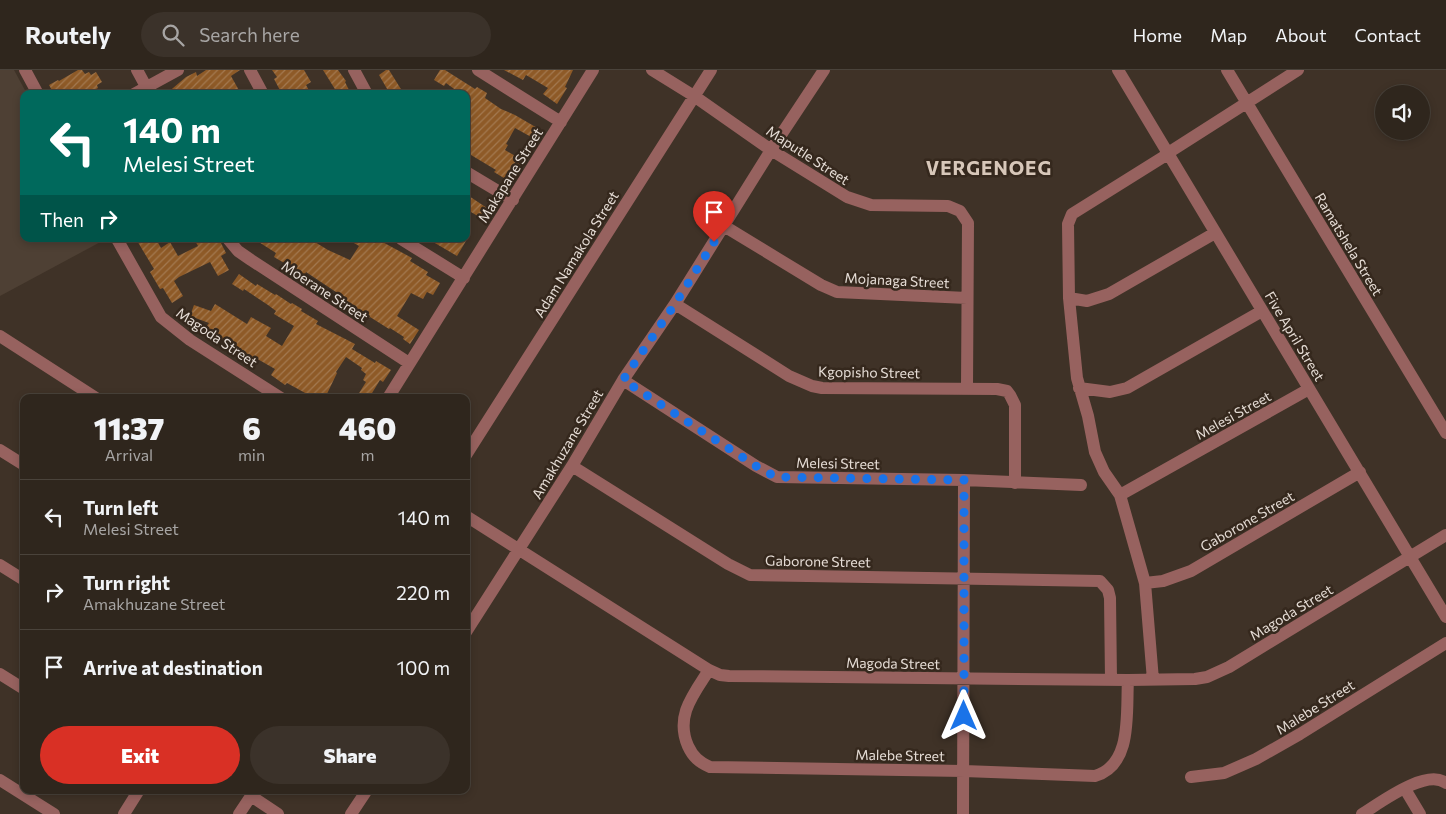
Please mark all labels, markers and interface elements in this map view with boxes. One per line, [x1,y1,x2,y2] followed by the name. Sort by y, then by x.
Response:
[141,12,491,57] search box
[25,20,111,49] text: Routely
[159,21,187,49] icon: search
[199,23,300,46] text: Search here
[1133,24,1182,46] text: Home
[1210,24,1247,46] text: Map
[1275,24,1327,46] text: About
[1355,24,1421,46] text: Contact
[1375,85,1430,140] map controls
[1375,85,1430,140] button: sound
[123,107,221,150] text: 140 m
[40,110,105,175] icon: left
[763,122,853,188] street label: Maputle Street
[474,124,546,226] street label: Makapane Street
[123,150,255,177] text: Melesi Street
[926,156,1052,179] district label: VERGENOEG
[530,187,622,320] street label: Adam Namakola Street
[1312,190,1387,299] street label: Ramatshela Street
[693,191,735,242] pin
[700,198,728,226] icon: arrive
[94,205,122,233] icon: right
[40,208,84,231] text: Then
[279,257,372,325] street label: Moerane Street
[844,269,950,291] street label: Mojanaga Street
[1262,288,1329,384] street label: Five April Street
[173,304,261,370] street label: Magoda Street
[818,363,920,381] street label: Kgopisho Street
[528,386,606,502] street label: Amakhuzane Street
[1192,387,1274,443] street label: Melesi Street
[94,409,164,446] text: 11:37
[242,409,261,446] text: 6
[339,409,396,446] text: 460
[105,445,153,464] text: Arrival
[238,445,265,464] text: min
[361,445,375,464] text: m
[796,454,880,472] street label: Melesi Street
[1197,487,1297,555] street label: Gaborone Street
[83,496,158,519] text: Turn left
[40,503,68,531] icon: left
[398,506,450,529] text: 140 m
[83,519,179,538] text: Melesi Street
[765,552,871,570] street label: Gaborone Street
[83,571,170,594] text: Turn right
[40,578,68,606] icon: right
[1246,580,1336,644] street label: Magoda Street
[396,581,450,604] text: 220 m
[83,594,225,613] text: Amakhuzane Street
[40,653,68,681] icon: arrive
[846,654,940,672] street label: Magoda Street
[83,656,263,679] text: Arrive at destination
[397,656,450,679] text: 100 m
[1273,676,1358,738] street label: Malebe Street
[937,689,989,741] position arrow
[40,726,240,784] button: Exit
[250,726,450,784] button: Share
[855,746,945,764] street label: Malebe Street

